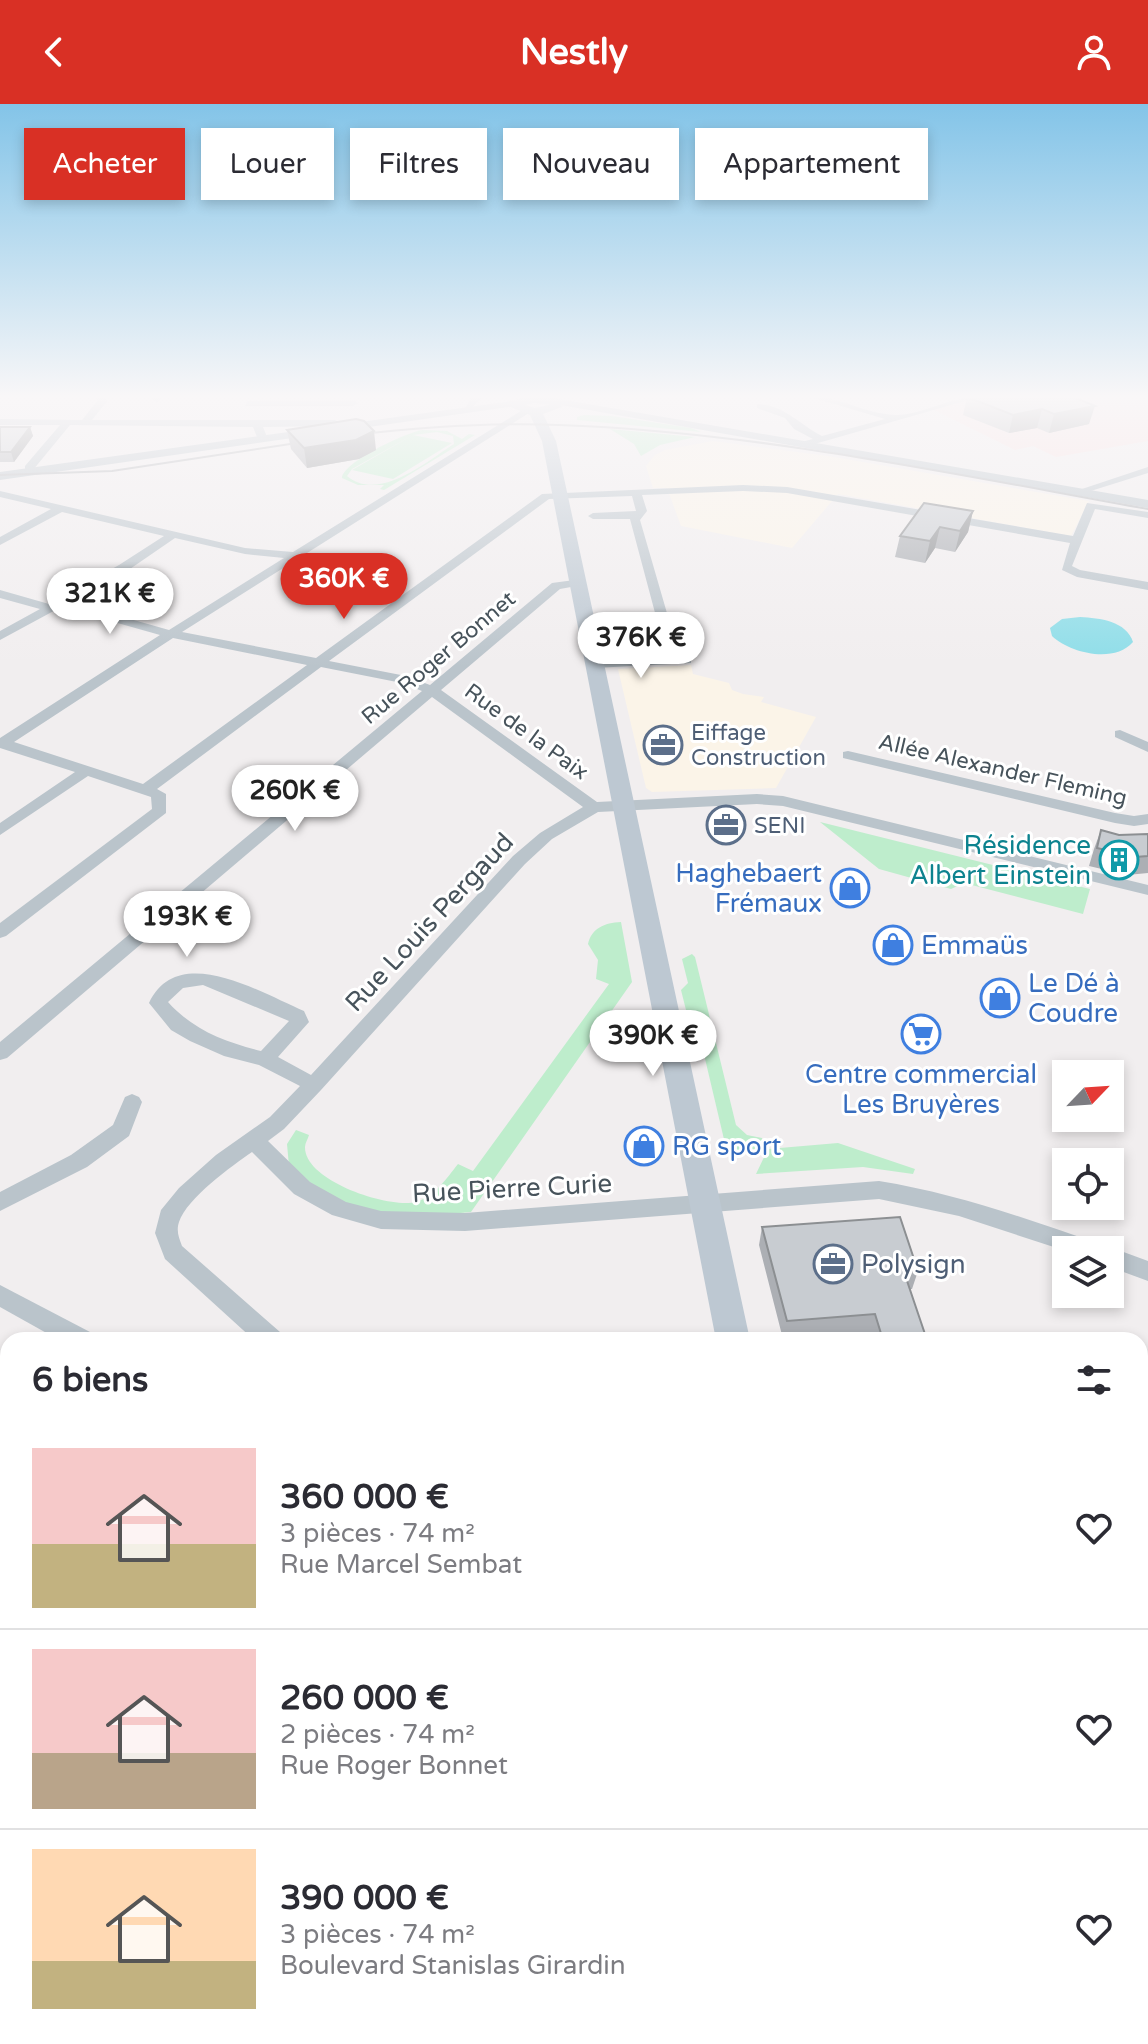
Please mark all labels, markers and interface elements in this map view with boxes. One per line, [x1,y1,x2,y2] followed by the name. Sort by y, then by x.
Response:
[32,30,76,74] icon: back
[1072,30,1116,74] icon: person
[520,31,628,74] text: Nestly
[24,128,185,200] chip: Acheter
[201,128,334,200] chip: Louer
[350,128,487,200] chip: Filtres
[503,128,679,200] chip: Nouveau
[695,128,928,200] chip: Appartement
[279,553,409,621] pin: 360K €
[299,563,389,594] text: 360K €
[45,568,175,636] pin: 321K €
[65,578,155,609] text: 321K €
[356,586,521,730] street label: Rue Roger Bonnet
[576,612,706,680] pin: 376K €
[596,622,686,653] text: 376K €
[459,678,593,785] street label: Rue de la Paix
[691,720,826,771] place label: Eiffage Construction
[642,724,684,766] office icon: Eiffage Construction
[876,729,1130,811] street label: Allée Alexander Fleming
[230,765,360,833] pin: 260K €
[250,775,340,806] text: 260K €
[705,804,747,846] office icon: SENI
[754,813,806,839] place label: SENI
[339,827,520,1018] street label: Rue Louis Pergaud
[909,830,1091,891] place label: Résidence Albert Einstein
[1098,839,1140,881] building icon: Résidence Albert Einstein
[675,858,822,919] place label: Haghebaert Frémaux
[829,867,871,909] shop icon: Haghebaert Frémaux
[122,891,252,959] pin: 193K €
[142,901,232,932] text: 193K €
[872,924,914,966] shop icon: Emmaüs
[921,930,1028,961] place label: Emmaüs
[1028,968,1120,1029] place label: Le Dé à Coudre
[979,977,1021,1019] shop icon: Le Dé à Coudre
[588,1010,718,1078] pin: 390K €
[900,1013,942,1055] supermarket icon: Centre commercial Les Bruyères
[608,1020,698,1051] text: 390K €
[805,1059,1037,1120] place label: Centre commercial Les Bruyères
[1052,1060,1124,1132] north arrow
[1052,1060,1124,1308] map controls
[623,1125,665,1167] shop icon: RG sport
[672,1131,782,1162] place label: RG sport
[1052,1148,1124,1220] button: locate
[411,1168,613,1209] street label: Rue Pierre Curie
[1052,1236,1124,1308] button: layers
[812,1243,854,1285] office icon: Polysign
[861,1249,966,1280] place label: Polysign
[1072,1358,1116,1402] icon: filters
[32,1360,148,1401] text: 6 biens
[280,1477,449,1518] text: 360 000 €
[96,1480,192,1576] icon: home
[1072,1506,1116,1550] icon: heart
[280,1518,475,1549] text: 3 pièces · 74 m²
[280,1549,522,1580] text: Rue Marcel Sembat
[280,1678,449,1719] text: 260 000 €
[96,1681,192,1777] icon: home
[1072,1707,1116,1751] icon: heart
[280,1719,475,1750] text: 2 pièces · 74 m²
[280,1750,508,1781] text: Rue Roger Bonnet
[280,1878,449,1919] text: 390 000 €
[96,1881,192,1977] icon: home
[1072,1907,1116,1951] icon: heart
[280,1919,475,1950] text: 3 pièces · 74 m²
[280,1950,626,1981] text: Boulevard Stanislas Girardin

